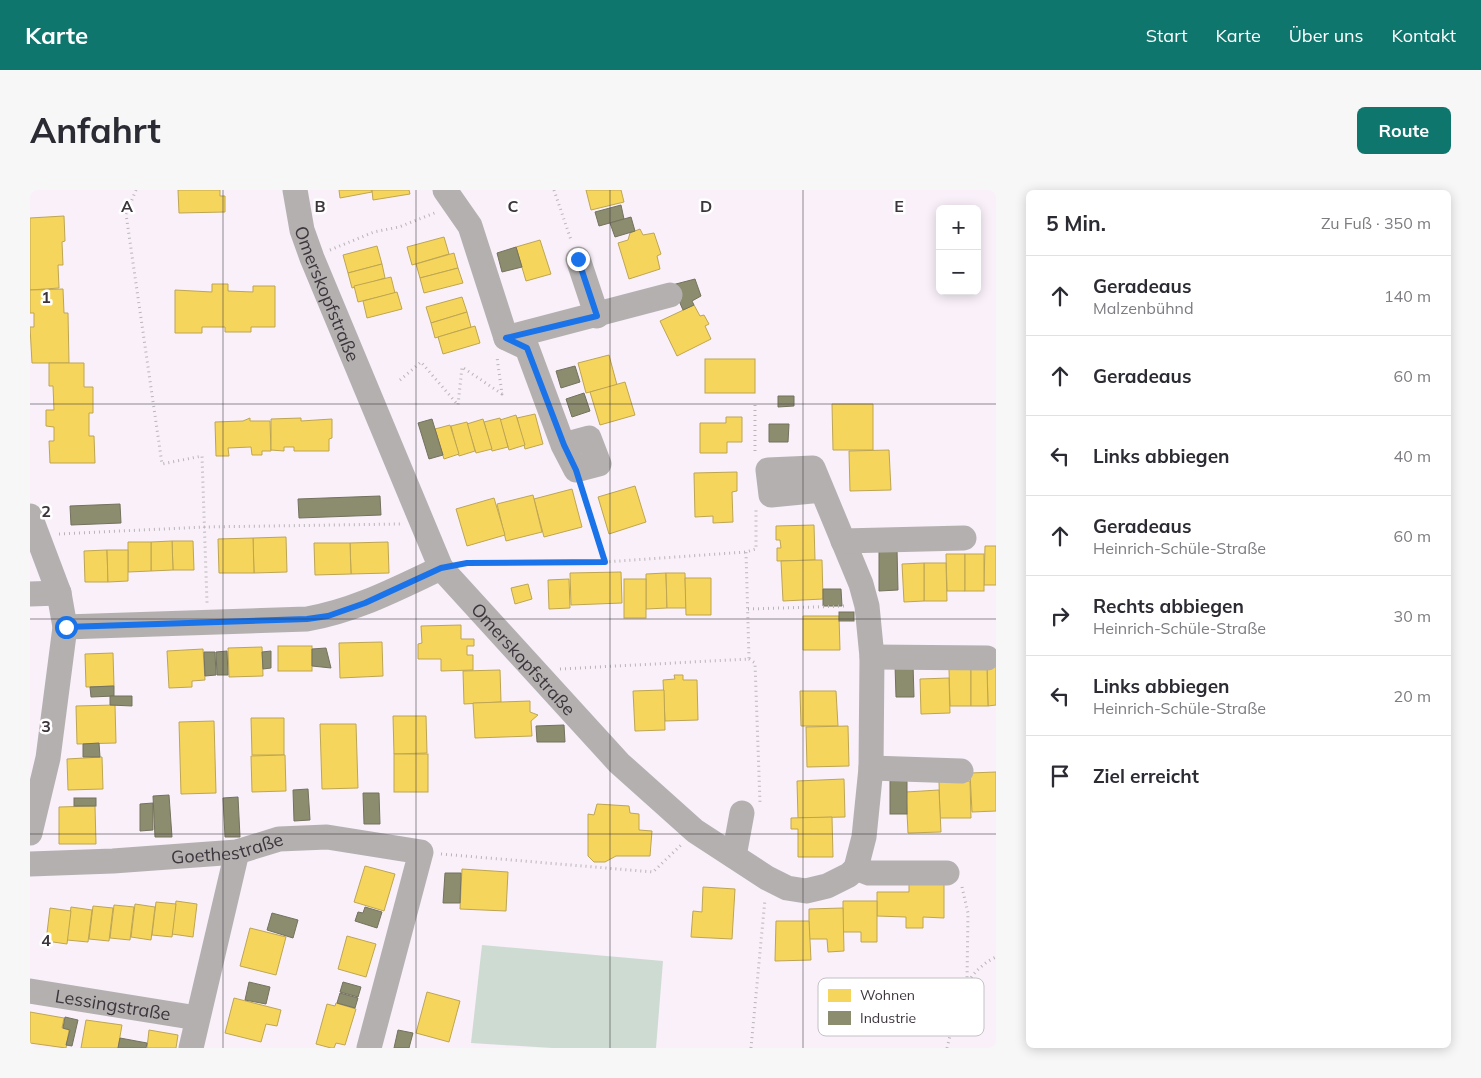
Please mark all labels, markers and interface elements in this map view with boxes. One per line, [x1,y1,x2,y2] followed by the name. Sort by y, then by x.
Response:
[25,20,88,50] text: Karte
[1146,24,1187,47] text: Start
[1215,24,1261,47] text: Karte
[1289,24,1364,47] text: Über uns
[1392,24,1456,47] text: Kontakt
[1357,107,1451,154] button: Route
[30,108,161,152] text: Anfahrt
[121,196,133,216] text: A
[314,196,326,216] text: B
[508,196,519,216] text: C
[700,196,712,216] text: D
[894,196,904,216] text: E
[936,205,981,295] map controls
[936,205,981,250] button: +
[1046,210,1106,236] text: 5 Min.
[1321,213,1431,233] text: Zu Fuß · 350 m
[290,222,365,365] street label: Omerskopfstraße
[567,248,590,271] route end
[936,250,981,295] button: −
[1093,274,1191,298] text: Geradeaus
[1046,282,1074,310] icon: ahead
[1384,286,1431,306] text: 140 m
[41,287,51,307] text: 1
[1093,298,1194,318] text: Malzenbühnd
[1046,362,1074,390] icon: ahead
[1093,364,1191,388] text: Geradeaus
[1394,366,1431,386] text: 60 m
[1046,442,1074,470] icon: left
[1093,444,1230,468] text: Links abbiegen
[1394,446,1431,466] text: 40 m
[41,501,51,521] text: 2
[1093,514,1191,538] text: Geradeaus
[1046,522,1074,550] icon: ahead
[1394,526,1431,546] text: 60 m
[1093,538,1266,558] text: Heinrich-Schüle-Straße
[1093,594,1244,618] text: Rechts abbiegen
[467,598,581,720] street label: Omerskopfstraße
[1046,602,1074,630] icon: right
[1394,606,1431,626] text: 30 m
[55,616,78,639] route start
[1093,618,1266,638] text: Heinrich-Schüle-Straße
[1093,674,1230,698] text: Links abbiegen
[1046,682,1074,710] icon: left
[1394,686,1431,706] text: 20 m
[1093,698,1266,718] text: Heinrich-Schüle-Straße
[41,716,51,736] text: 3
[1046,762,1074,790] icon: arrive
[1093,764,1199,788] text: Ziel erreicht
[170,827,286,868] street label: Goethestraße
[41,930,51,950] text: 4
[818,978,984,1036] legend
[53,984,172,1025] street label: Lessingstraße
[860,986,915,1004] text: Wohnen
[860,1009,916,1027] text: Industrie

